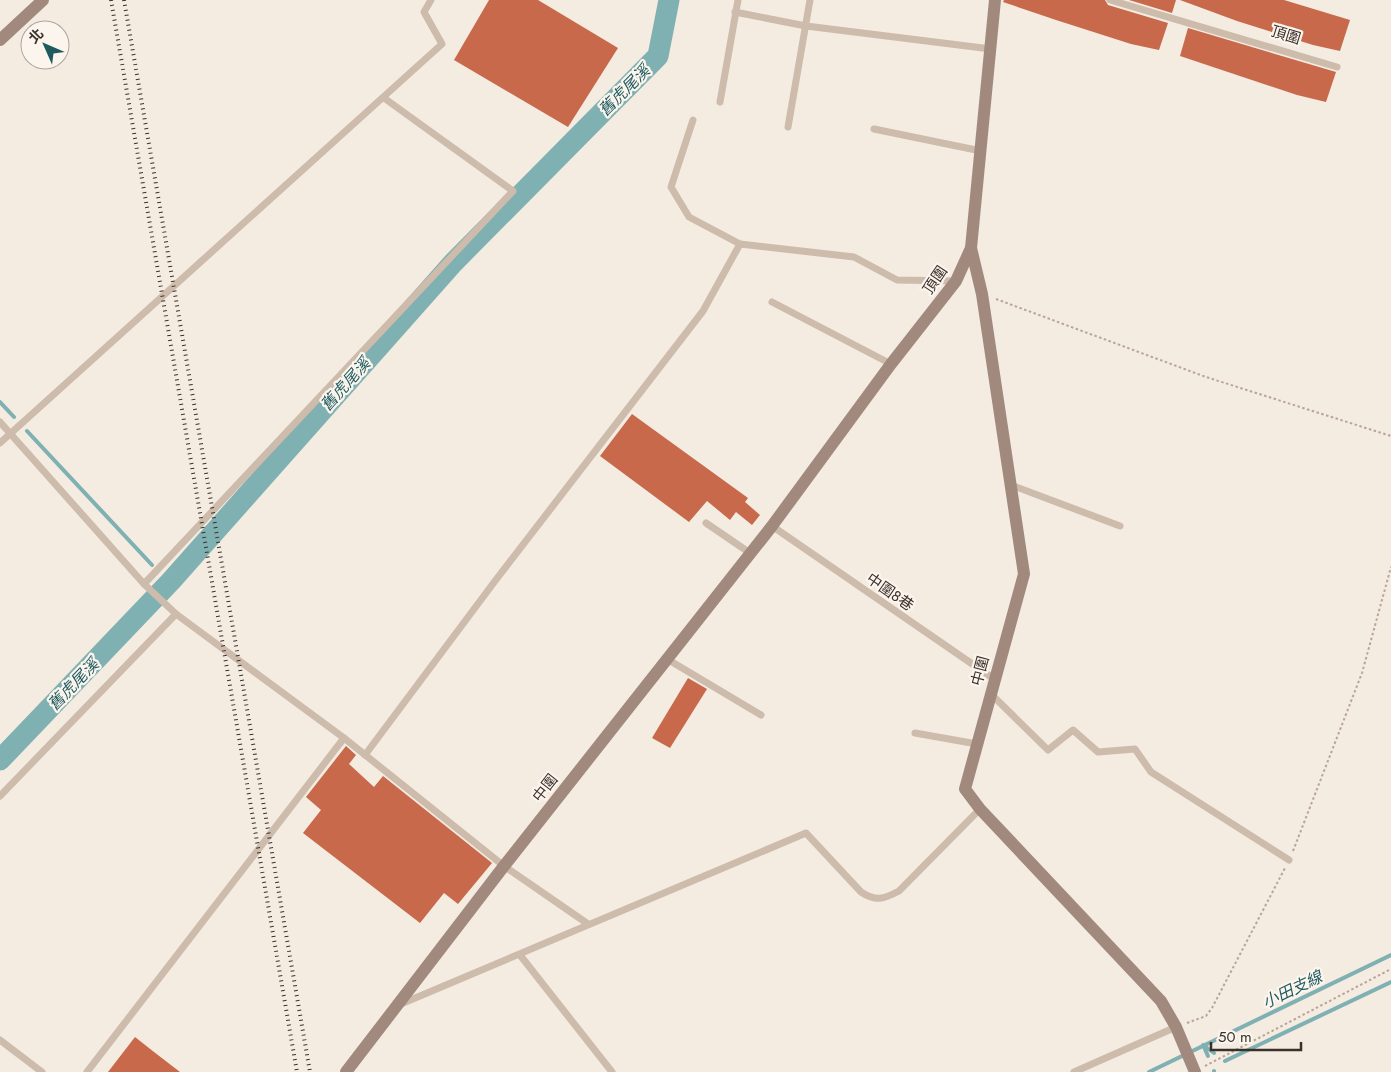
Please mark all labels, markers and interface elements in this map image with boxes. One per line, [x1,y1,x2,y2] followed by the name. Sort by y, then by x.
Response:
[20,20,70,70] north arrow
[1268,20,1304,50] street label: 頂圍
[24,24,48,48] text: 北
[594,58,657,121] water label: 舊虎尾溪
[917,261,953,299] street label: 頂圍
[315,351,377,416] water label: 舊虎尾溪
[862,568,918,616] street label: 中圍8巷
[43,652,105,715] water label: 舊虎尾溪
[965,654,995,688] street label: 中圍
[527,769,563,807] street label: 中圍
[1258,964,1328,1014] water label: 小田支線
[1211,1020,1301,1052] scale bar
[1218,1026,1252,1048] text: 50 m

